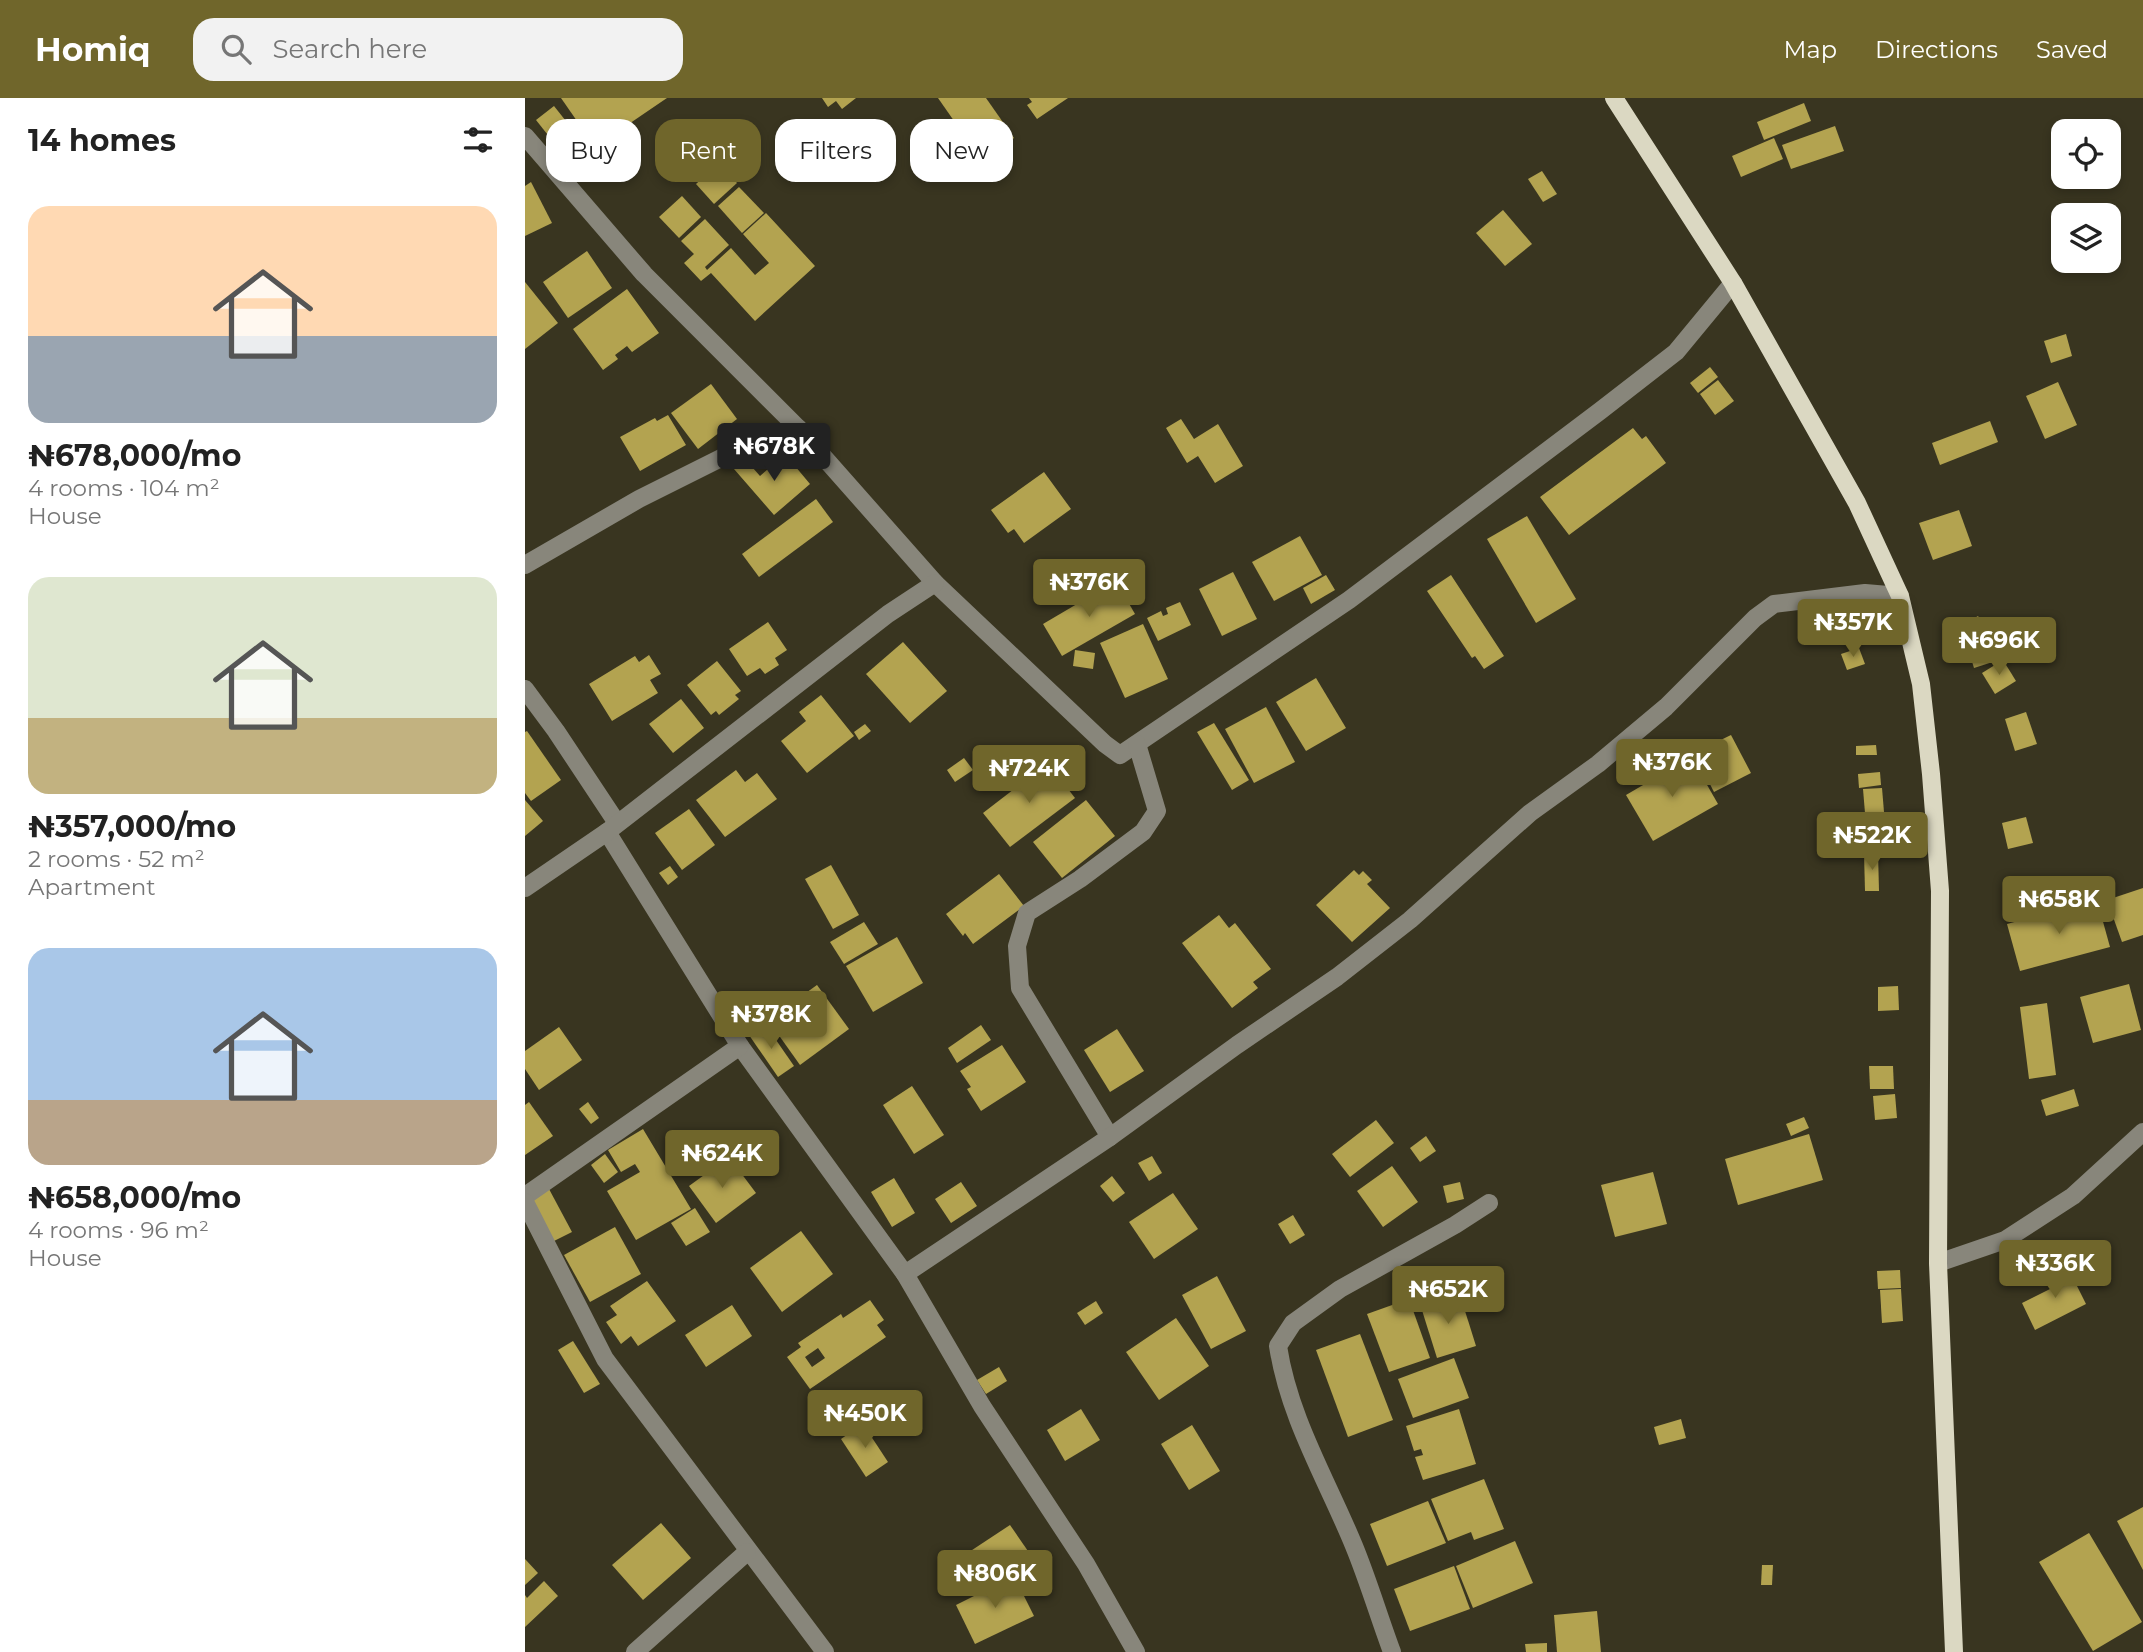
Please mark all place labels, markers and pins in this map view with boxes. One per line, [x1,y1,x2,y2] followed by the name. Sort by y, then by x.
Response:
[725,424,823,483] pin: ₦678K
[1040,560,1138,619] pin: ₦376K
[1804,600,1902,659] pin: ₦357K
[1950,618,2048,677] pin: ₦696K
[1623,740,1721,799] pin: ₦376K
[980,746,1078,805] pin: ₦724K
[1823,812,1921,872] pin: ₦522K
[2010,876,2108,936] pin: ₦658K
[722,992,820,1051] pin: ₦378K
[673,1130,771,1190] pin: ₦624K
[2006,1240,2104,1300] pin: ₦336K
[1399,1266,1497,1326] pin: ₦652K
[816,1390,914,1450] pin: ₦450K
[946,1550,1044,1610] pin: ₦806K

